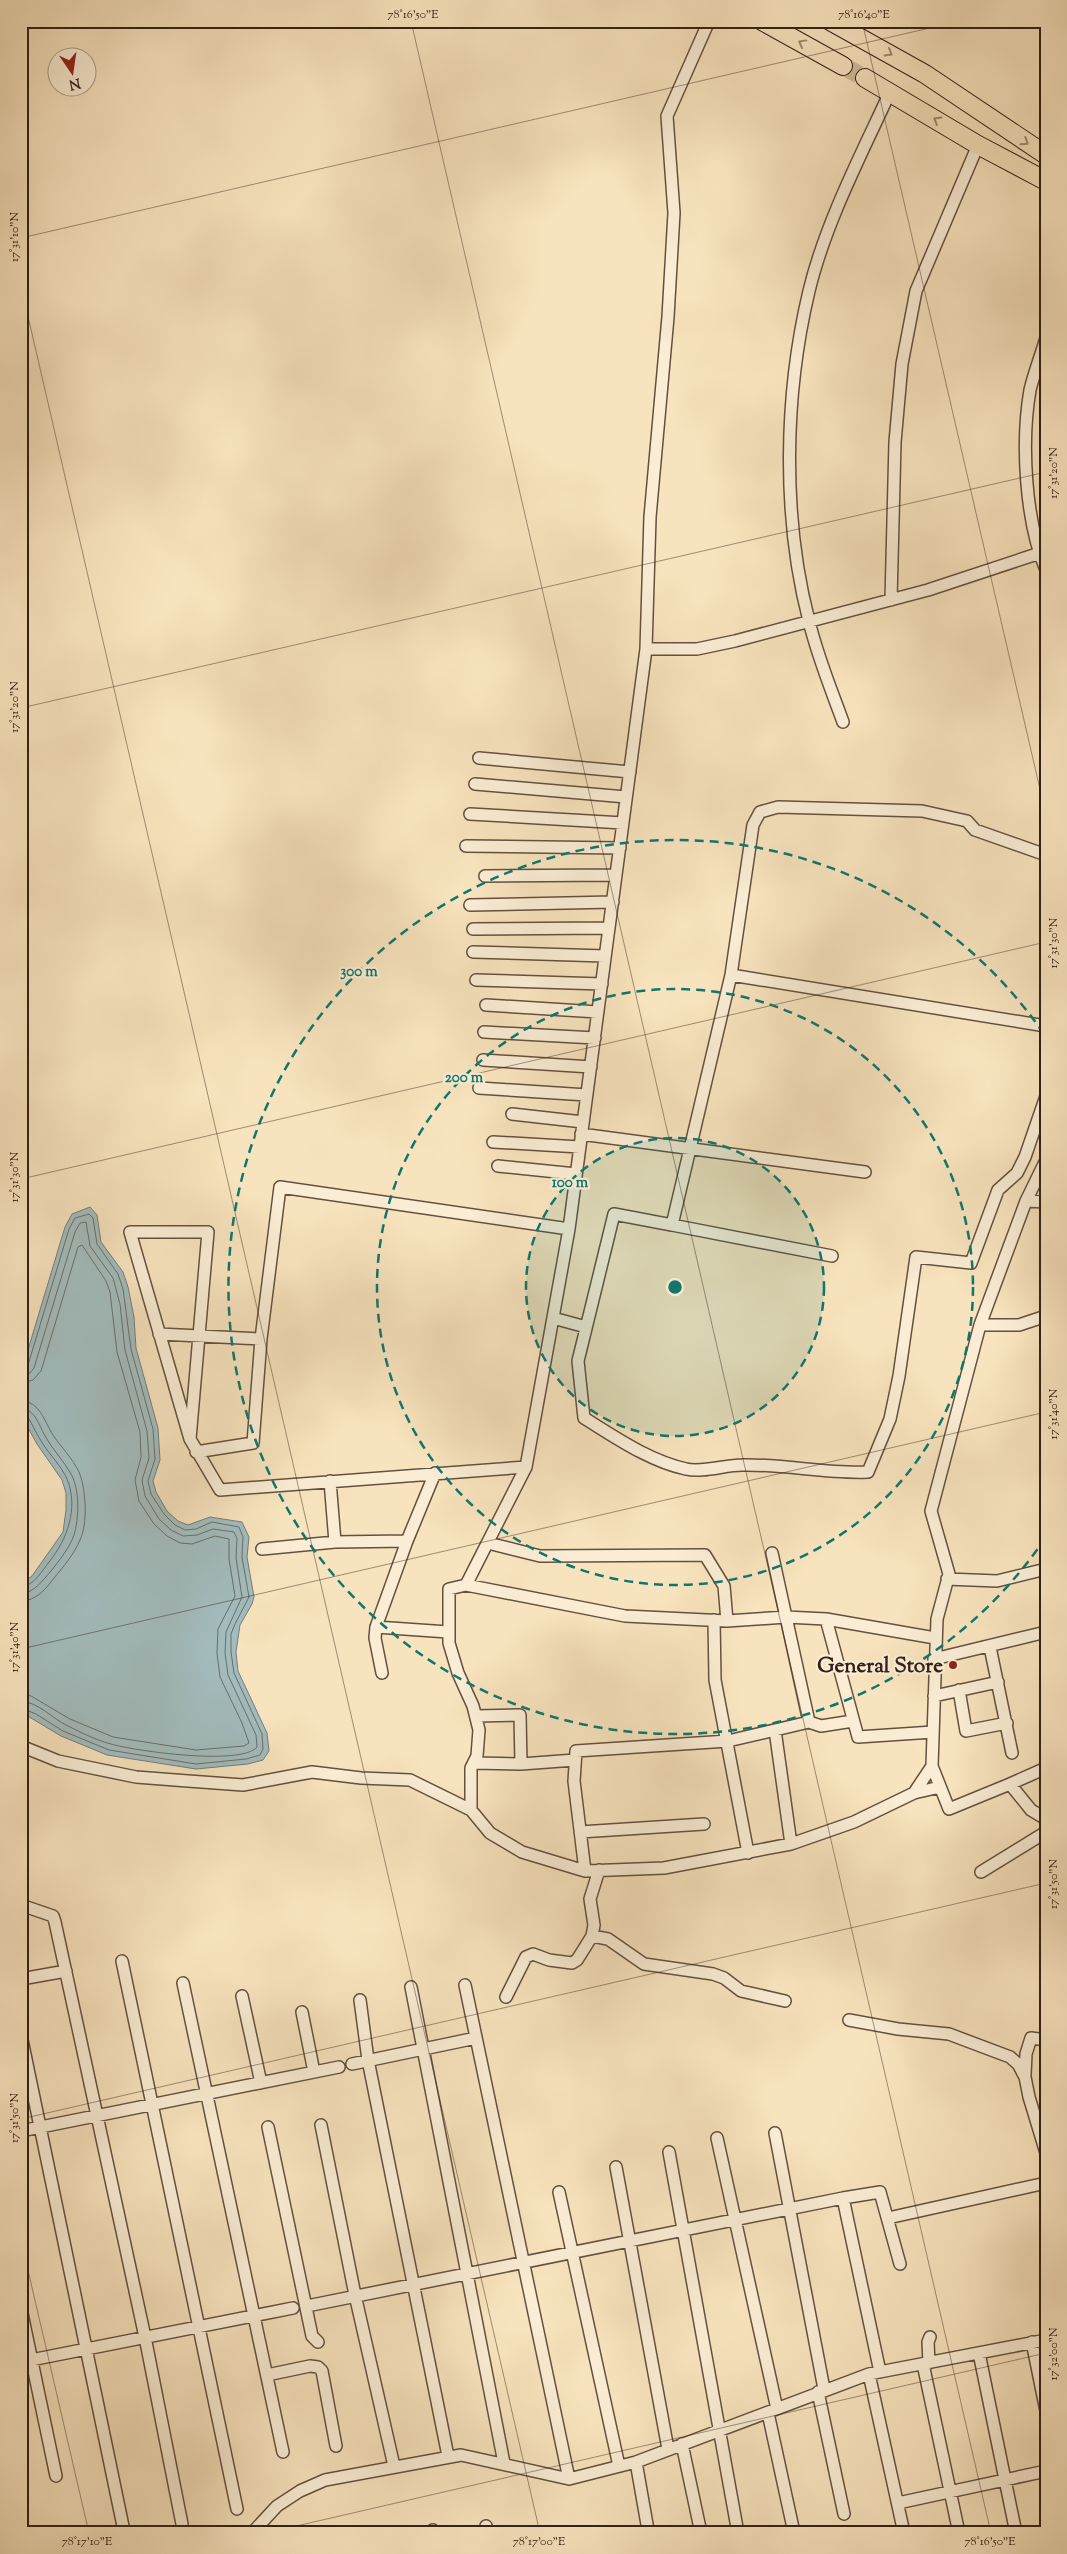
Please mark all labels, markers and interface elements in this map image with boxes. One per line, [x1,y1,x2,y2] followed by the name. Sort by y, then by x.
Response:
[388,6,439,24] text: 78°16'50"E
[838,6,890,24] text: 78°16'40"E
[799,40,808,50] one-way arrow
[883,47,892,57] one-way arrow
[48,48,98,98] north arrow
[67,72,82,94] text: N
[933,117,942,127] one-way arrow
[1019,135,1028,145] one-way arrow
[6,212,24,262] text: 17°31'10"N
[1045,447,1063,499] text: 17°31'20"N
[6,681,24,733] text: 17°31'20"N
[1045,917,1063,968] text: 17°31'30"N
[340,962,378,983] text: 300 m
[445,1068,484,1089] text: 200 m
[6,1151,24,1202] text: 17°31'30"N
[552,1173,589,1194] text: 100 m
[666,1278,684,1296] centre of rings
[1045,1388,1063,1439] text: 17°31'40"N
[6,1621,24,1672] text: 17°31'40"N
[817,1652,943,1682] place label: General Store
[947,1659,959,1671] marker: General Store
[1045,1859,1063,1909] text: 17°31'50"N
[6,2093,24,2143] text: 17°31'50"N
[1045,2327,1063,2380] text: 17°32'00"N
[62,2533,113,2551] text: 78°17'10"E
[513,2533,566,2551] text: 78°17'00"E
[965,2533,1016,2551] text: 78°16'50"E

